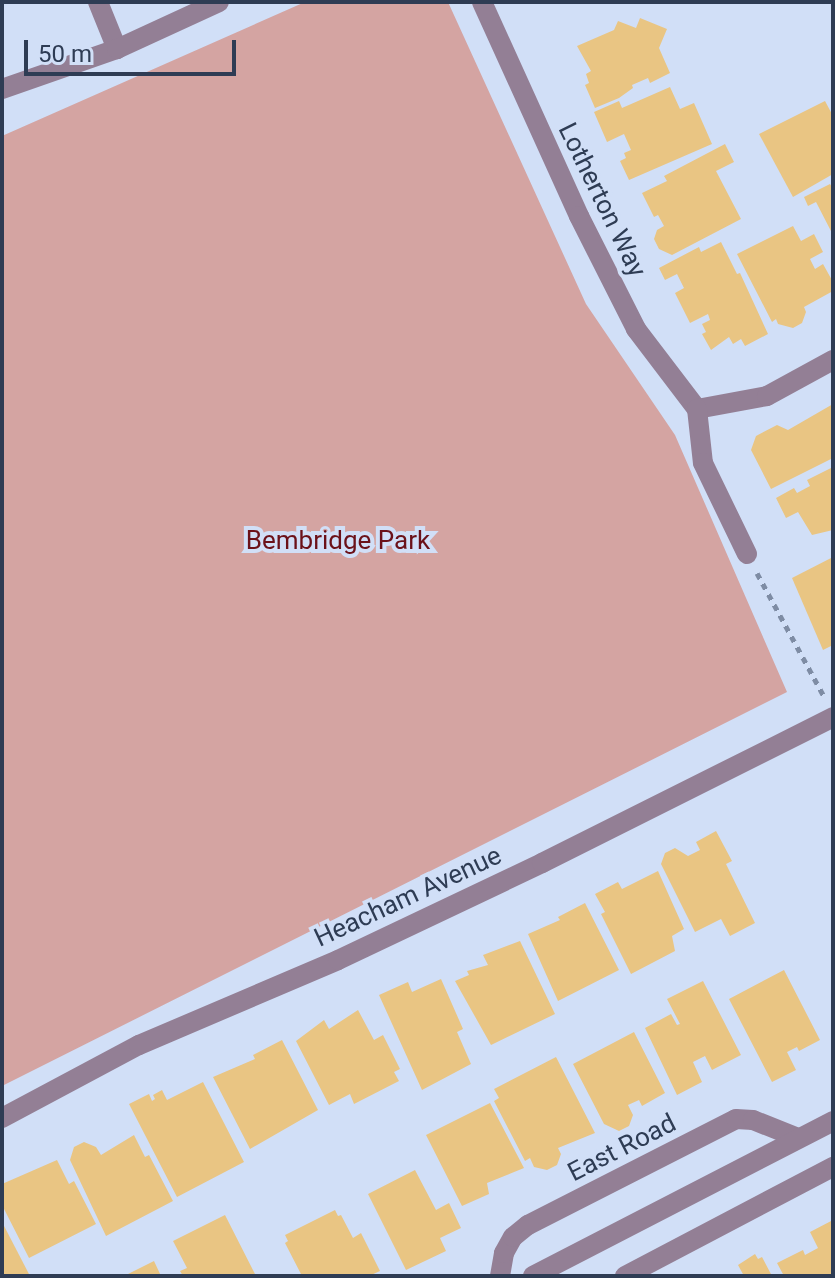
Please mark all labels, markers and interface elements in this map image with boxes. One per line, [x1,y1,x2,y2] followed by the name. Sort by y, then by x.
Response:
[28,24,240,74] scale bar
[38,40,92,68] text: 50 m
[551,118,653,282] street label: Lotherton Way
[246,525,430,557] park label: Bembridge Park
[309,840,507,954] street label: Heacham Avenue
[563,1108,681,1188] street label: East Road

